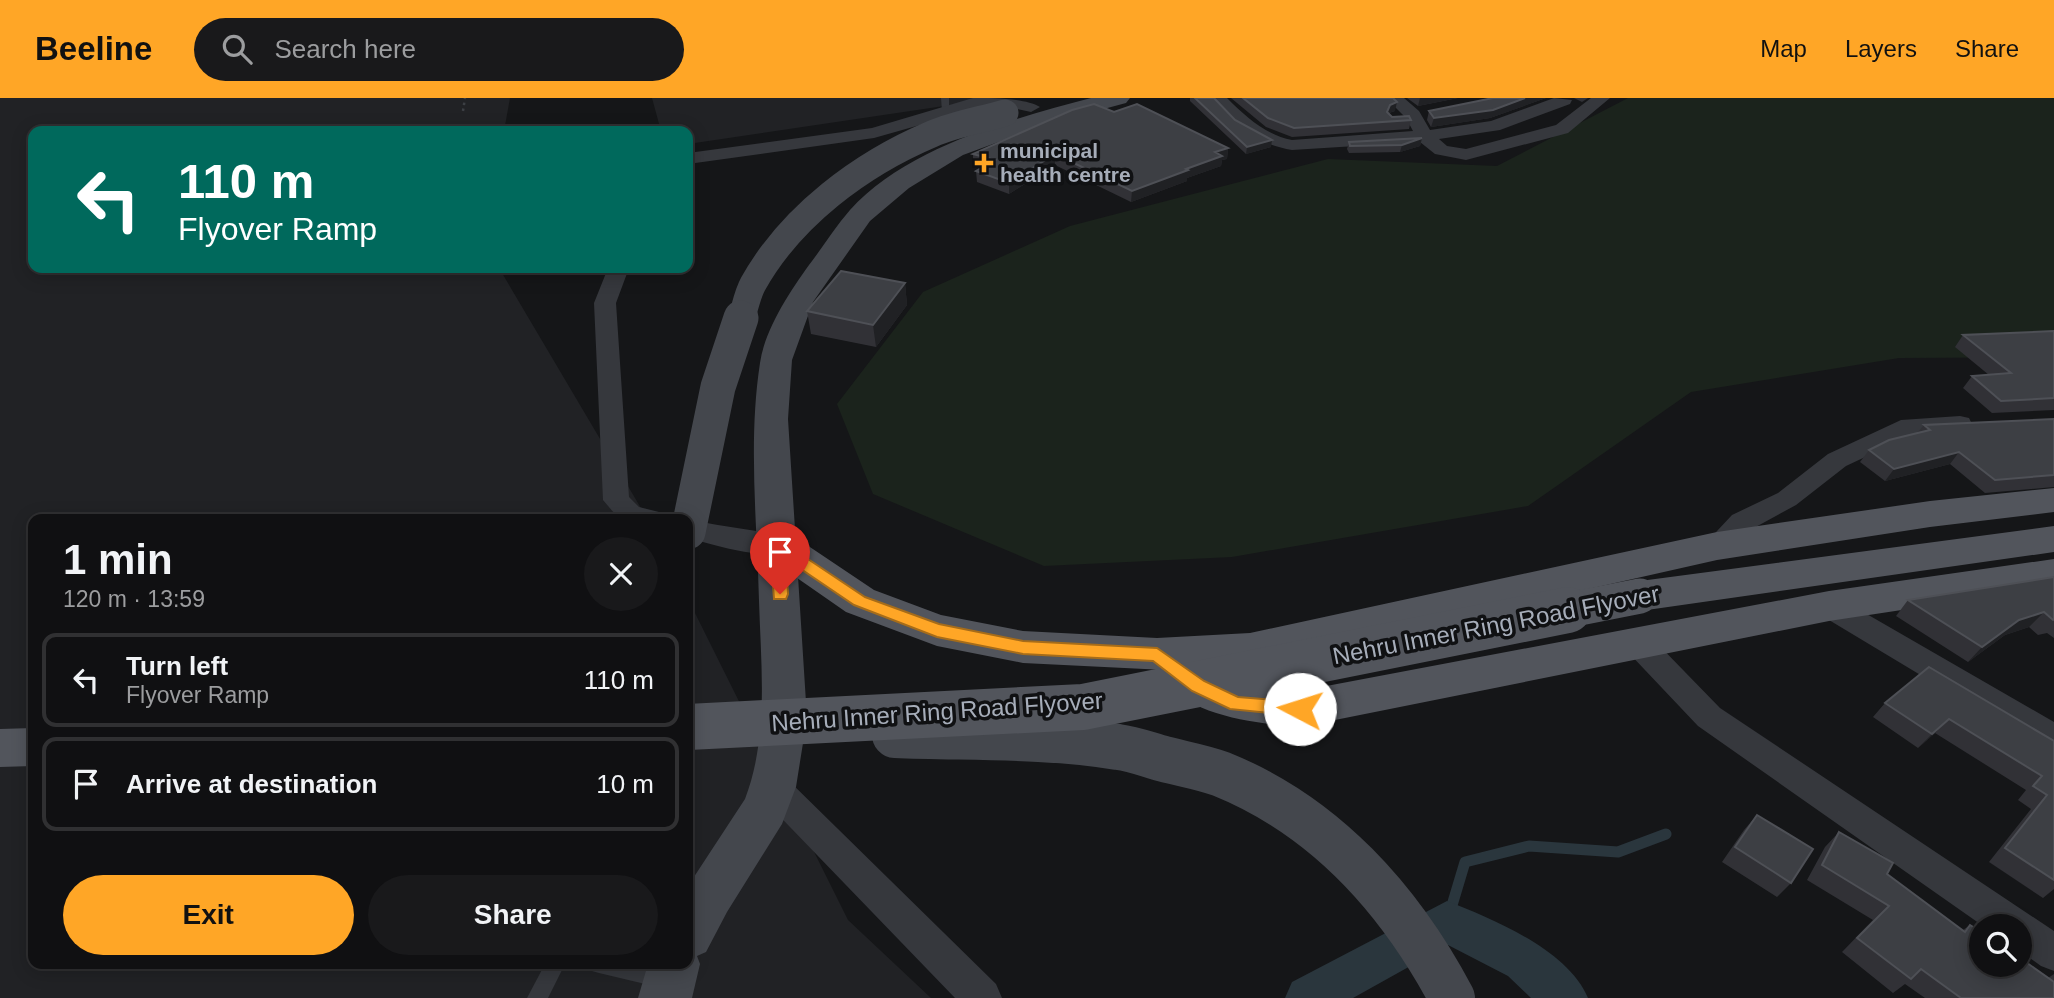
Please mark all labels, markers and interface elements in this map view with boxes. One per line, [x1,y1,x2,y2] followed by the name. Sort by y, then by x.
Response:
[194,18,684,81] search box
[35,30,152,67] text: Beeline
[218,30,256,68] icon: search
[274,34,416,64] text: Search here
[1760,35,1807,62] text: Map
[1845,35,1917,62] text: Layers
[1955,35,2019,62] text: Share
[1000,139,1131,186] place label: municipal health centre
[974,153,994,173] marker: municipal health centre
[63,154,154,245] icon: left
[178,154,314,208] text: 110 m
[178,211,377,247] text: Flyover Ramp
[750,522,810,594] pin
[761,533,799,571] icon: arrive
[63,536,173,583] text: 1 min
[584,537,658,611] button: close
[1330,580,1662,669] street label: Nehru Inner Ring Road Flyover
[63,586,205,612] text: 120 m · 13:59
[126,651,228,681] text: Turn left
[67,661,105,699] icon: left
[584,665,654,695] text: 110 m
[1263,672,1337,746] position arrow
[126,682,269,708] text: Flyover Ramp
[770,686,1104,737] street label: Nehru Inner Ring Road Flyover
[67,765,105,803] icon: arrive
[126,769,377,799] text: Arrive at destination
[596,769,654,799] text: 10 m
[63,875,354,955] button: Exit
[368,875,658,955] button: Share
[1969,914,2032,977] map controls
[1969,914,2032,977] button: search

